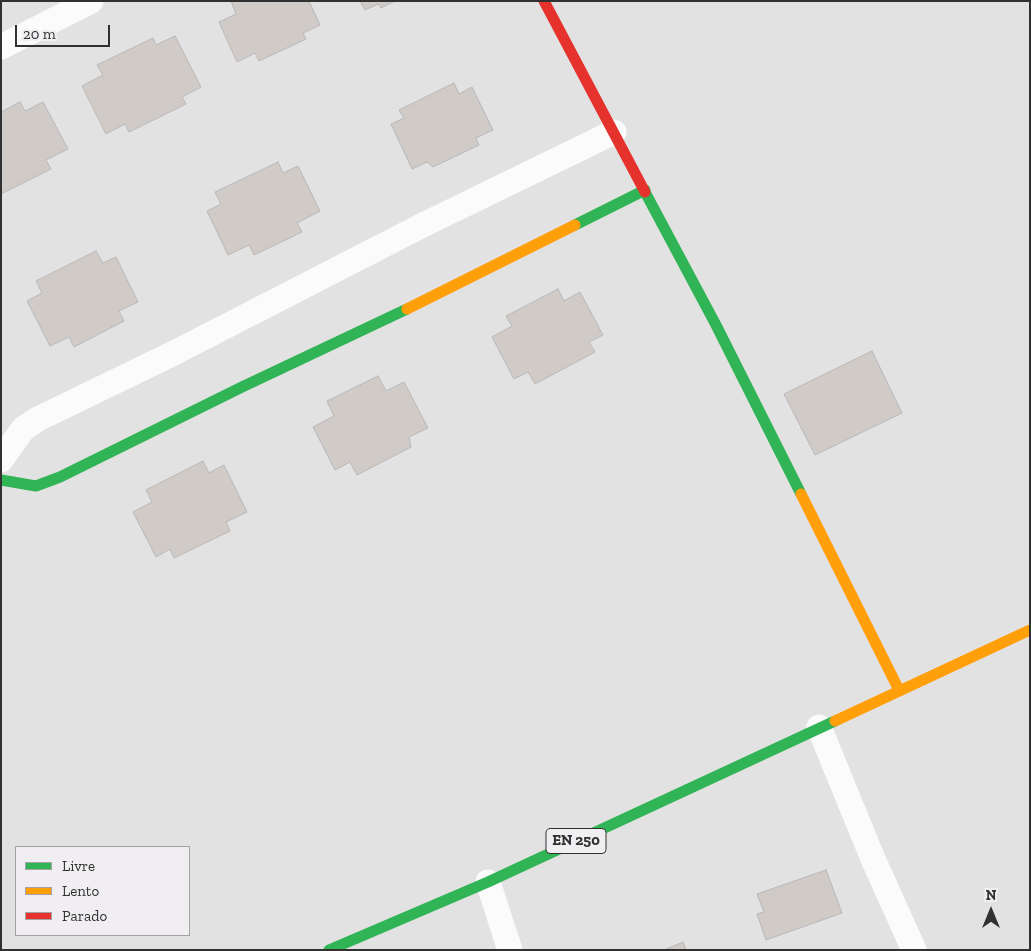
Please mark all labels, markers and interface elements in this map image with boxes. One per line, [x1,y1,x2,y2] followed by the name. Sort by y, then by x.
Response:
[18,15,112,47] scale bar
[23,25,56,43] text: 20 m
[546,828,606,854] road number: EN 250
[15,846,190,936] legend
[62,857,95,875] text: Livre
[62,882,99,900] text: Lento
[966,886,1016,936] north arrow
[986,887,996,904] text: N
[62,907,107,925] text: Parado

